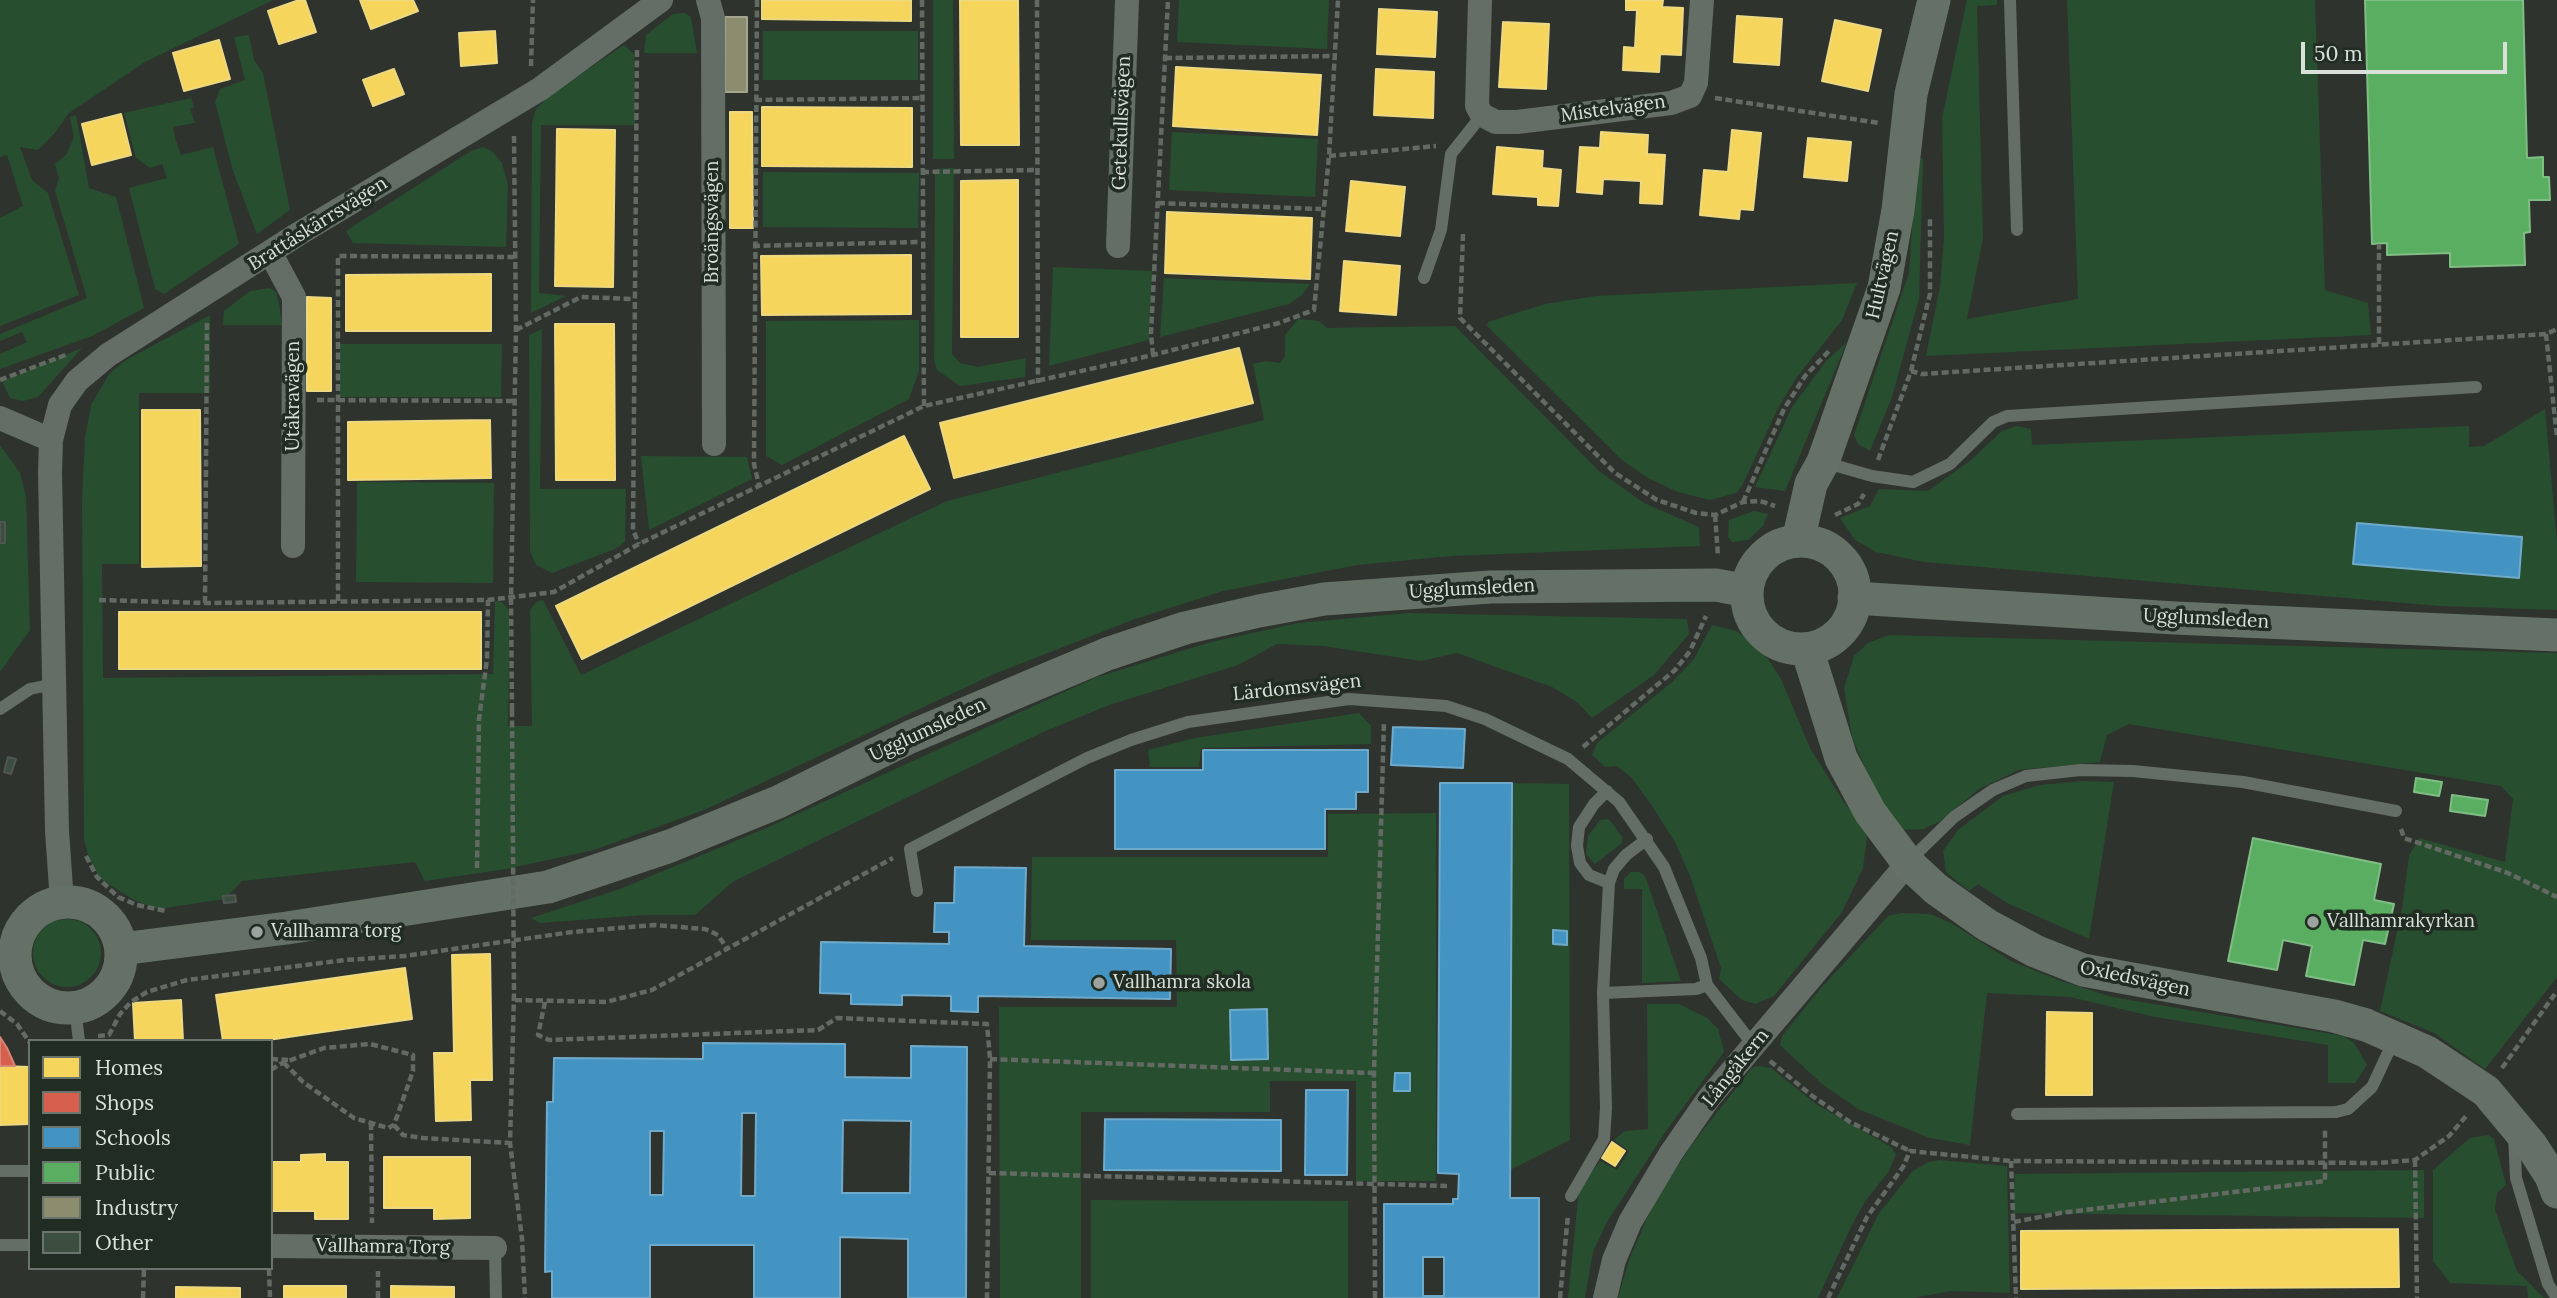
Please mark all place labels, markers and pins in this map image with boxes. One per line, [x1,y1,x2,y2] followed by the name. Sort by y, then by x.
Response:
[2327,911,2475,933] place label: Vallhamrakyrkan
[2305,914,2321,930] marker: Vallhamrakyrkan
[271,921,401,943] place label: Vallhamra torg
[249,924,265,940] marker: Vallhamra torg
[1113,972,1251,994] place label: Vallhamra skola
[1091,975,1107,991] marker: Vallhamra skola

